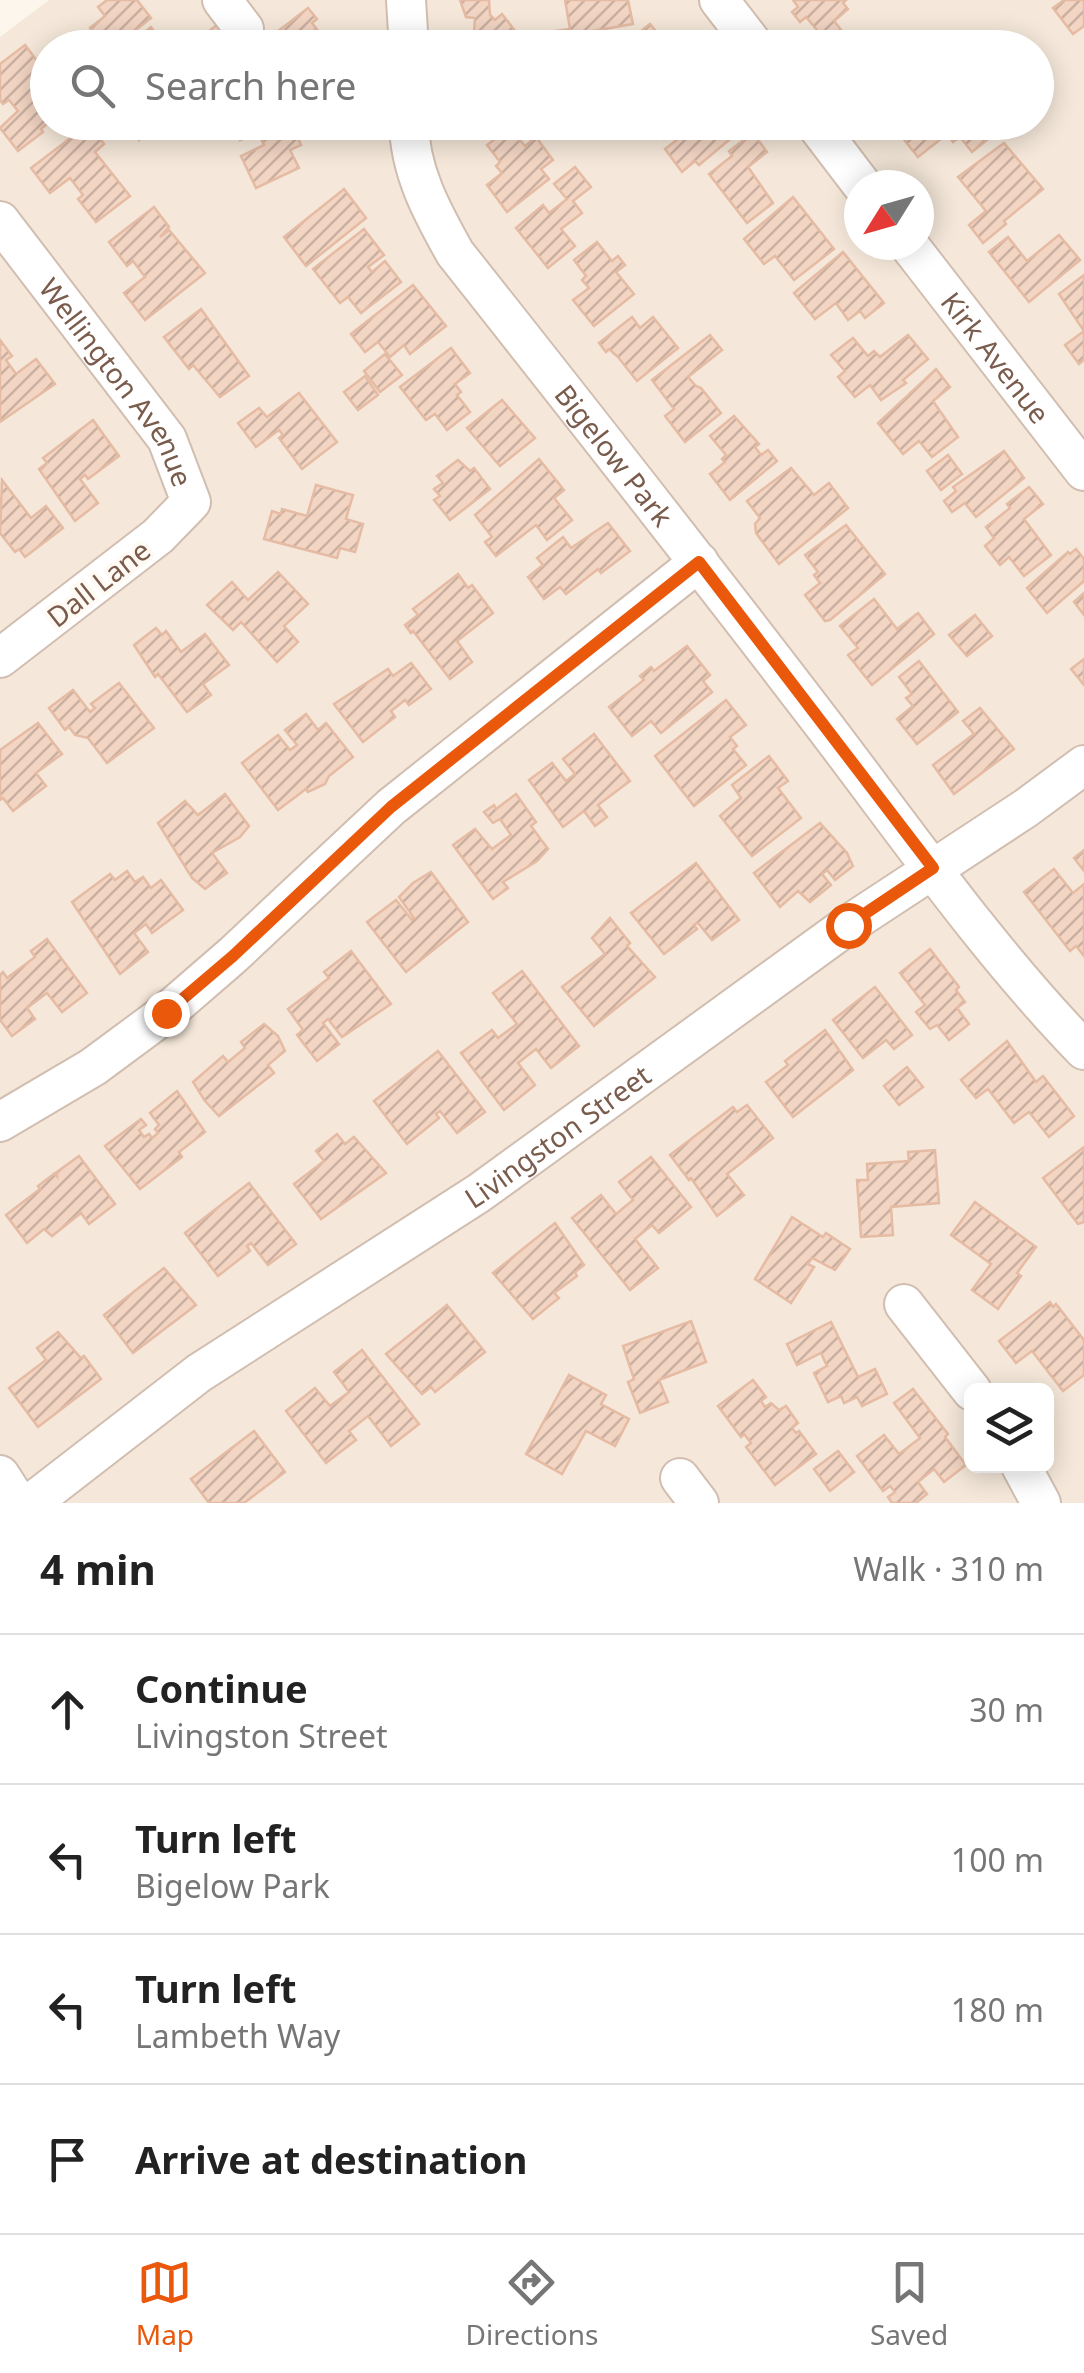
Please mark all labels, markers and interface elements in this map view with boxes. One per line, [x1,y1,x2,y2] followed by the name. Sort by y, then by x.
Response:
[30,30,1054,140] search box
[65,58,120,113] icon: search
[145,59,356,111] text: Search here
[844,170,934,260] north arrow
[31,270,202,492] street label: Wellington Avenue
[933,284,1059,431] street label: Kirk Avenue
[547,376,682,534] street label: Bigelow Park
[38,531,158,635] street label: Dall Lane
[826,903,872,949] route start
[144,991,190,1037] route end
[457,1056,658,1216] street label: Livingston Street
[964,1383,1054,1473] map controls
[964,1383,1054,1473] button: layers
[40,1540,156,1597] text: 4 min
[853,1547,1044,1590] text: Walk · 310 m
[135,1662,308,1714] text: Continue
[40,1682,95,1737] icon: ahead
[969,1688,1044,1731] text: 30 m
[135,1714,388,1757] text: Livingston Street
[135,1812,297,1864] text: Turn left
[40,1832,95,1887] icon: left
[951,1838,1044,1881] text: 100 m
[135,1864,330,1907] text: Bigelow Park
[135,1962,297,2014] text: Turn left
[40,1982,95,2037] icon: left
[951,1988,1044,2031] text: 180 m
[135,2014,340,2057] text: Lambeth Way
[40,2132,95,2187] icon: arrive
[135,2133,527,2185] text: Arrive at destination
[136,2255,194,2353] tab: Map
[466,2255,598,2353] tab: Directions
[870,2255,948,2353] tab: Saved

